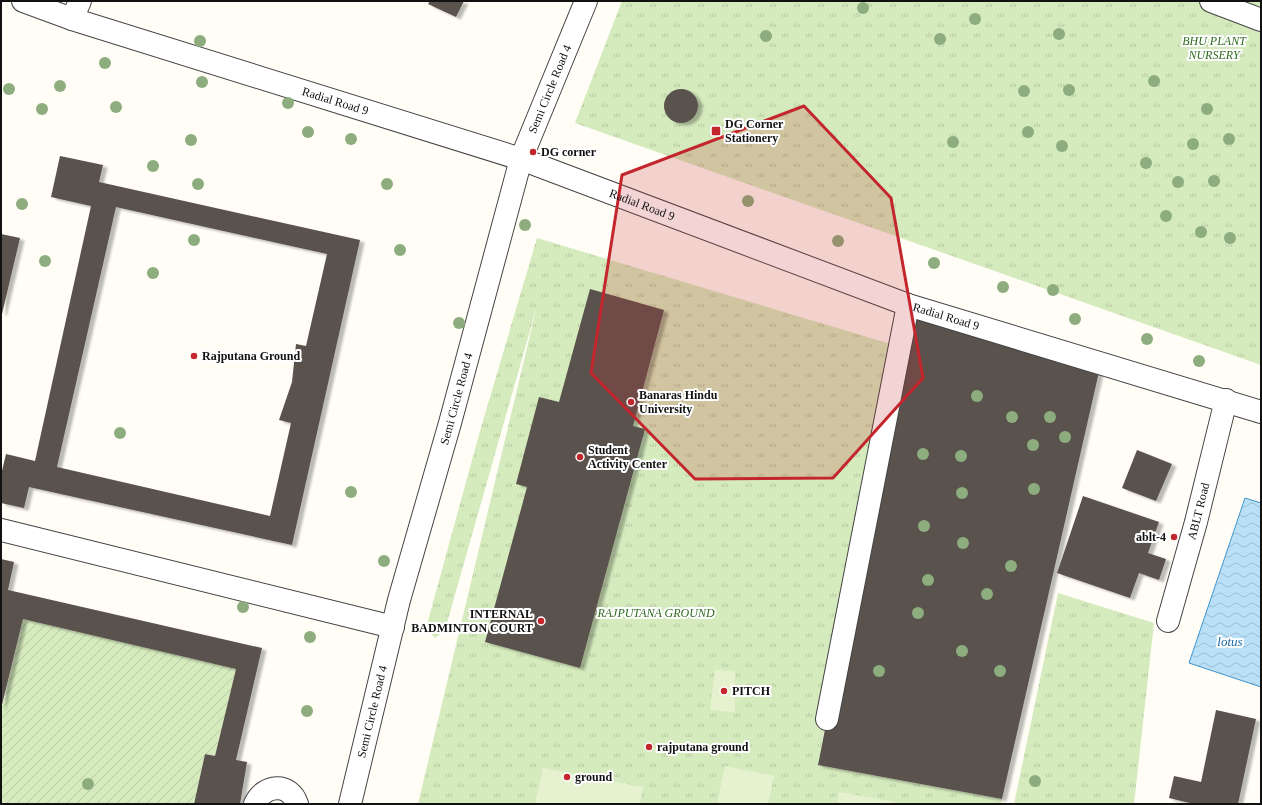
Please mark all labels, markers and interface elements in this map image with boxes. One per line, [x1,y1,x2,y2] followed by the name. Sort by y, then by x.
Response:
[1182,34,1247,62] park label: BHU PLANT NURSERY
[525,43,574,135] street label: Semi Circle Road 4
[300,84,370,118] street label: Radial Road 9
[725,117,784,145] place label: DG Corner Stationery
[710,125,722,137] marker: DG Corner Stationery
[541,145,597,159] place label: DG corner
[528,147,538,157] marker: DG corner
[608,186,677,223] street label: Radial Road 9
[911,300,981,333] street label: Radial Road 9
[202,349,300,363] place label: Rajputana Ground
[189,351,199,361] marker: Rajputana Ground
[437,351,476,446] street label: Semi Circle Road 4
[639,388,718,416] place label: Banaras Hindu University
[626,397,636,407] marker: Banaras Hindu University
[588,443,668,471] place label: Student Activity Center
[575,452,585,462] marker: Student Activity Center
[1184,481,1212,541] street label: ABLT Road
[1136,530,1166,544] place label: ablt-4
[1169,532,1179,542] marker: ablt-4
[596,606,715,620] park label: RAJPUTANA GROUND
[411,607,533,635] place label: INTERNAL BADMINTON COURT
[536,616,546,626] marker: INTERNAL BADMINTON COURT
[1217,634,1243,649] water label: lotus
[354,664,390,759] street label: Semi Circle Road 4
[732,684,771,698] place label: PITCH
[719,686,729,696] marker: PITCH
[657,740,749,754] place label: rajputana ground
[644,742,654,752] marker: rajputana ground
[575,770,612,784] place label: ground
[562,772,572,782] marker: ground

